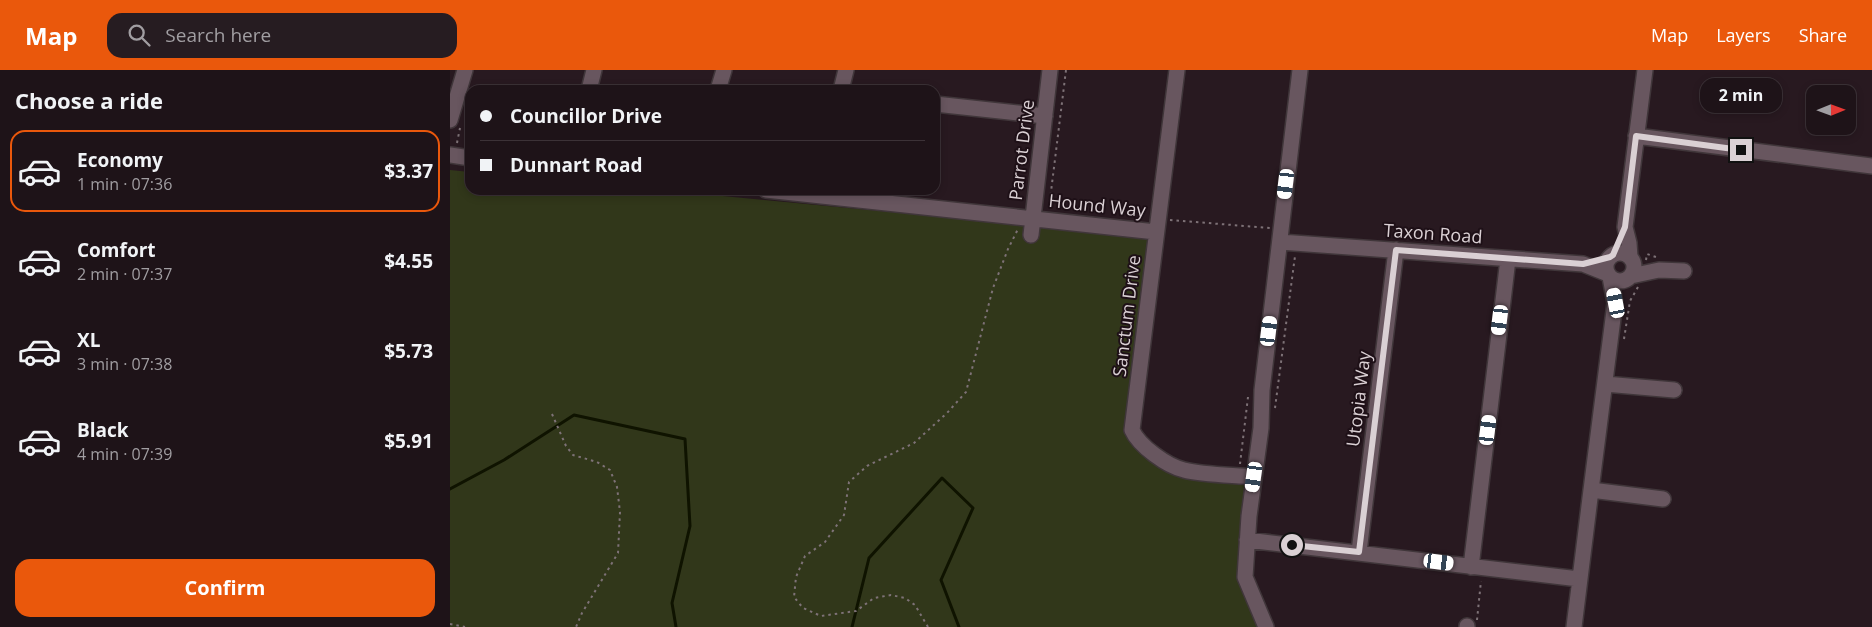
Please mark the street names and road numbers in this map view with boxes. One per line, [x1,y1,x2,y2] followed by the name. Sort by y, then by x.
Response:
[1003,98,1039,202] street label: Parrot Drive
[1047,188,1148,222] street label: Hound Way
[1383,218,1483,248] street label: Taxon Road
[1107,254,1145,378] street label: Sanctum Drive
[1340,349,1376,448] street label: Utopia Way

